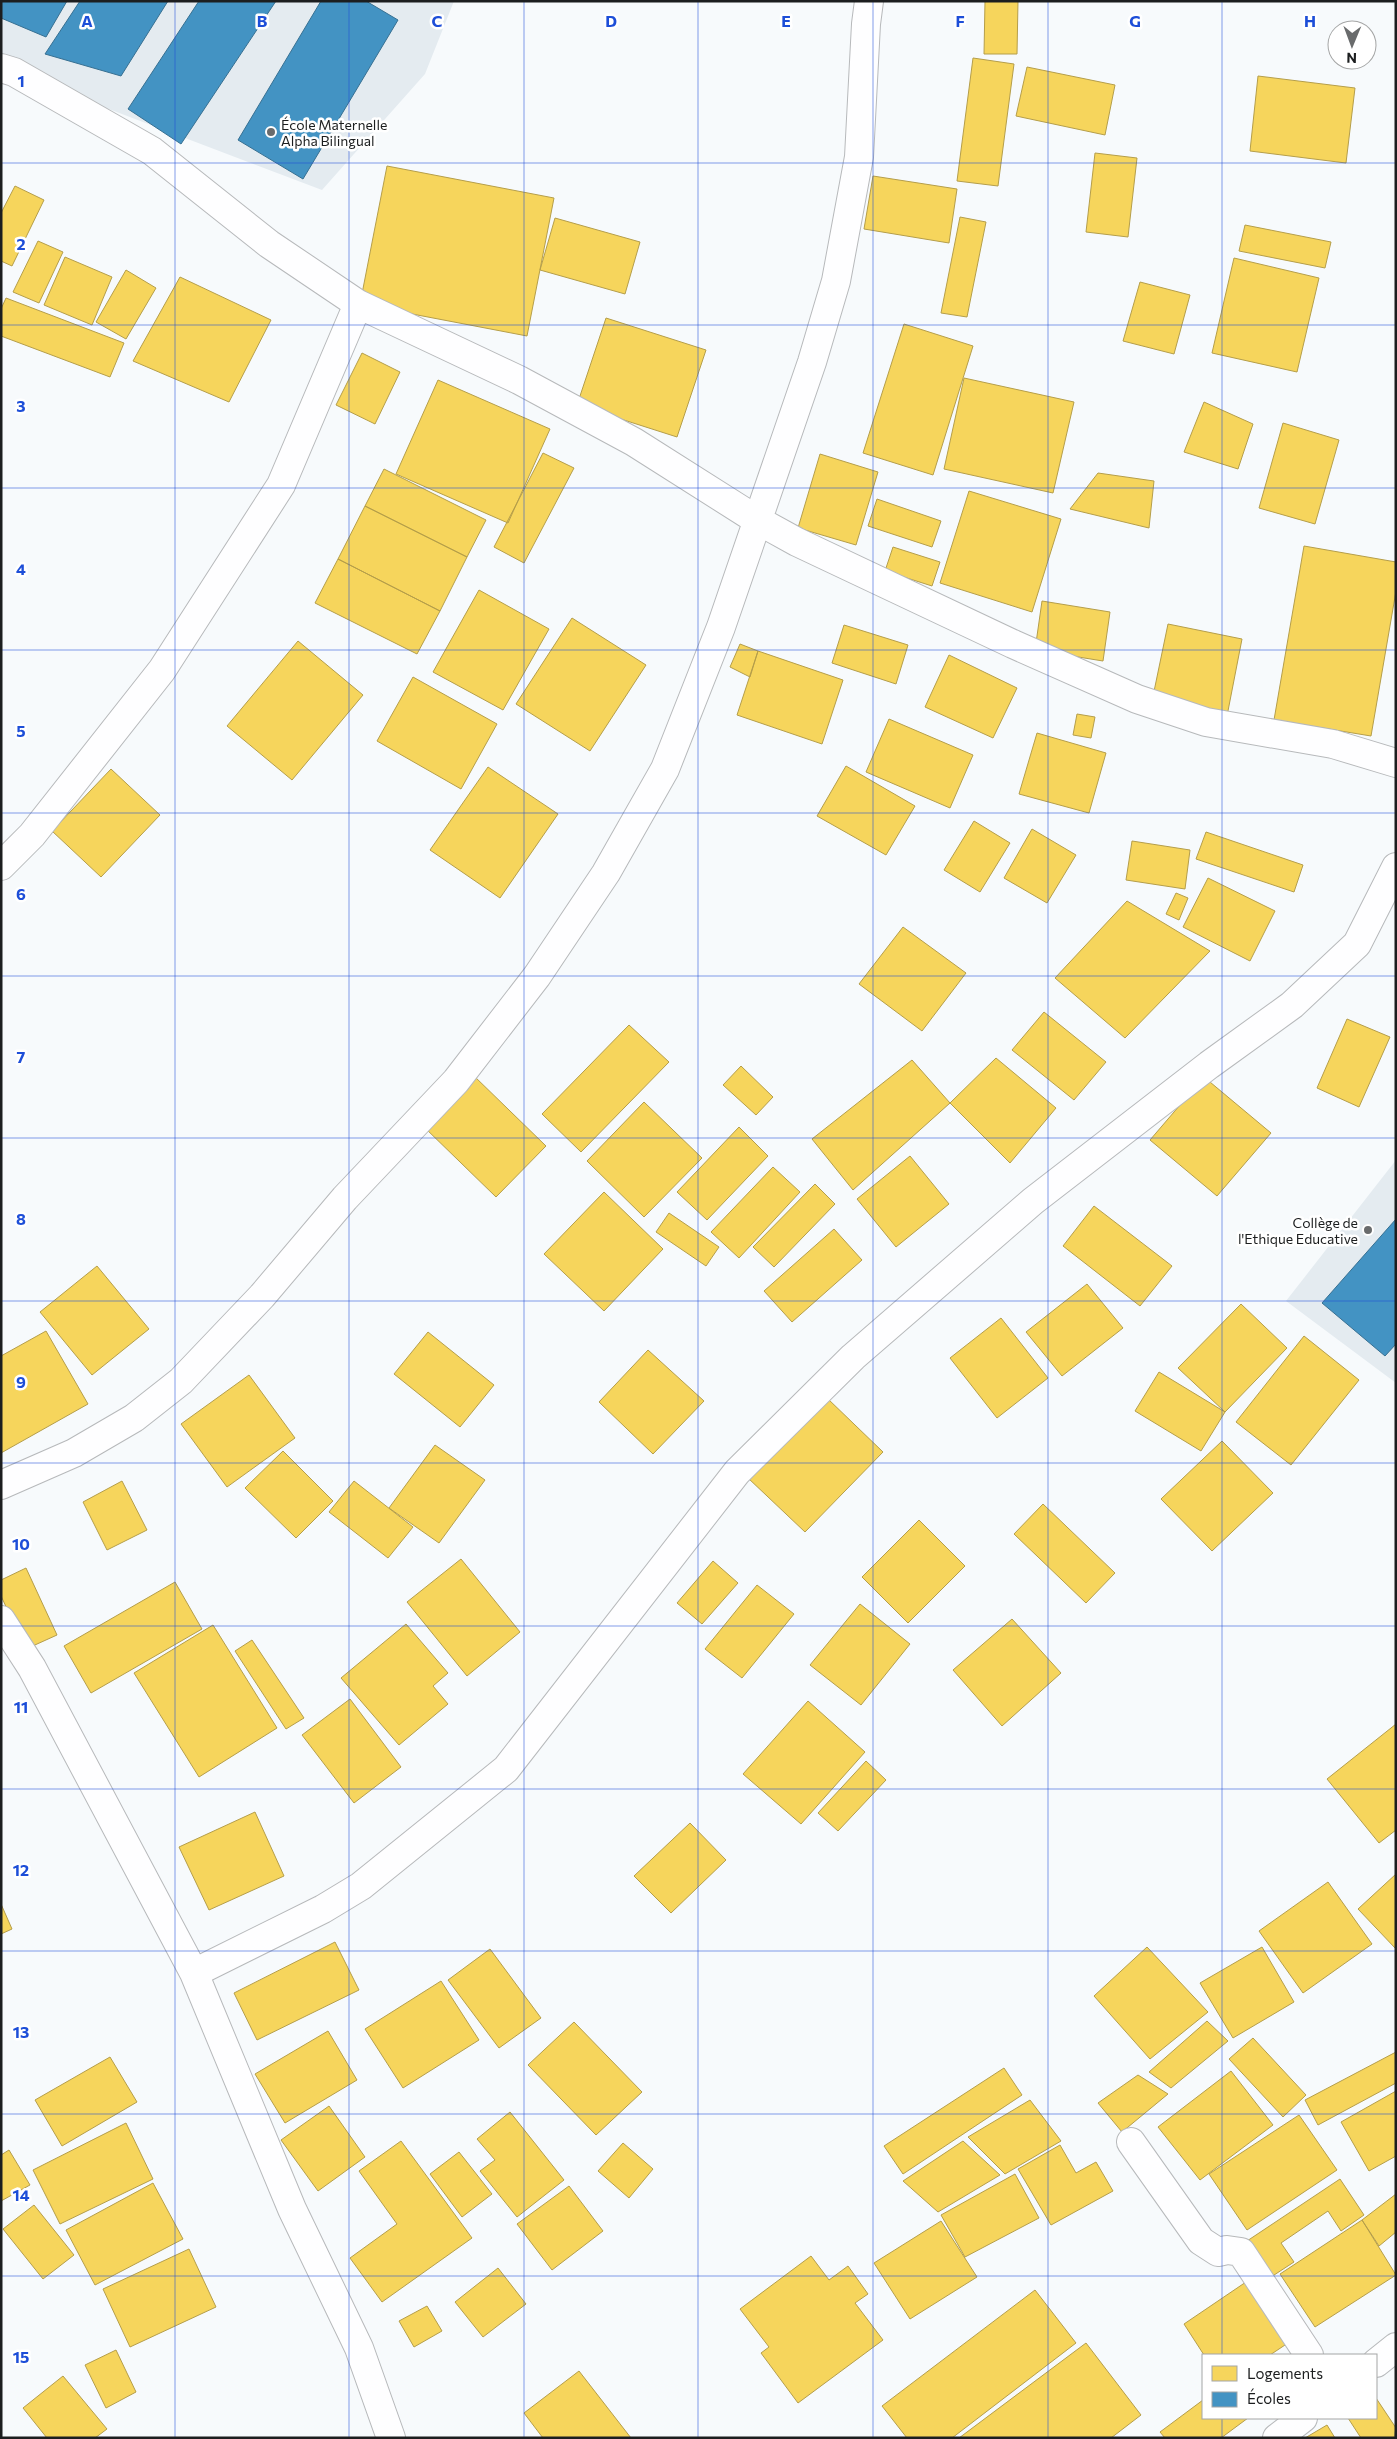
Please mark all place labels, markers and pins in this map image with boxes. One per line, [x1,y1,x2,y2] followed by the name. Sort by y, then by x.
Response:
[281,116,387,149] place label: École Maternelle Alpha Bilingual
[265,126,277,138] marker: École Maternelle Alpha Bilingual
[1238,1214,1358,1247] place label: Collège de l'Ethique Educative
[1362,1224,1374,1236] marker: Collège de l'Ethique Educative

